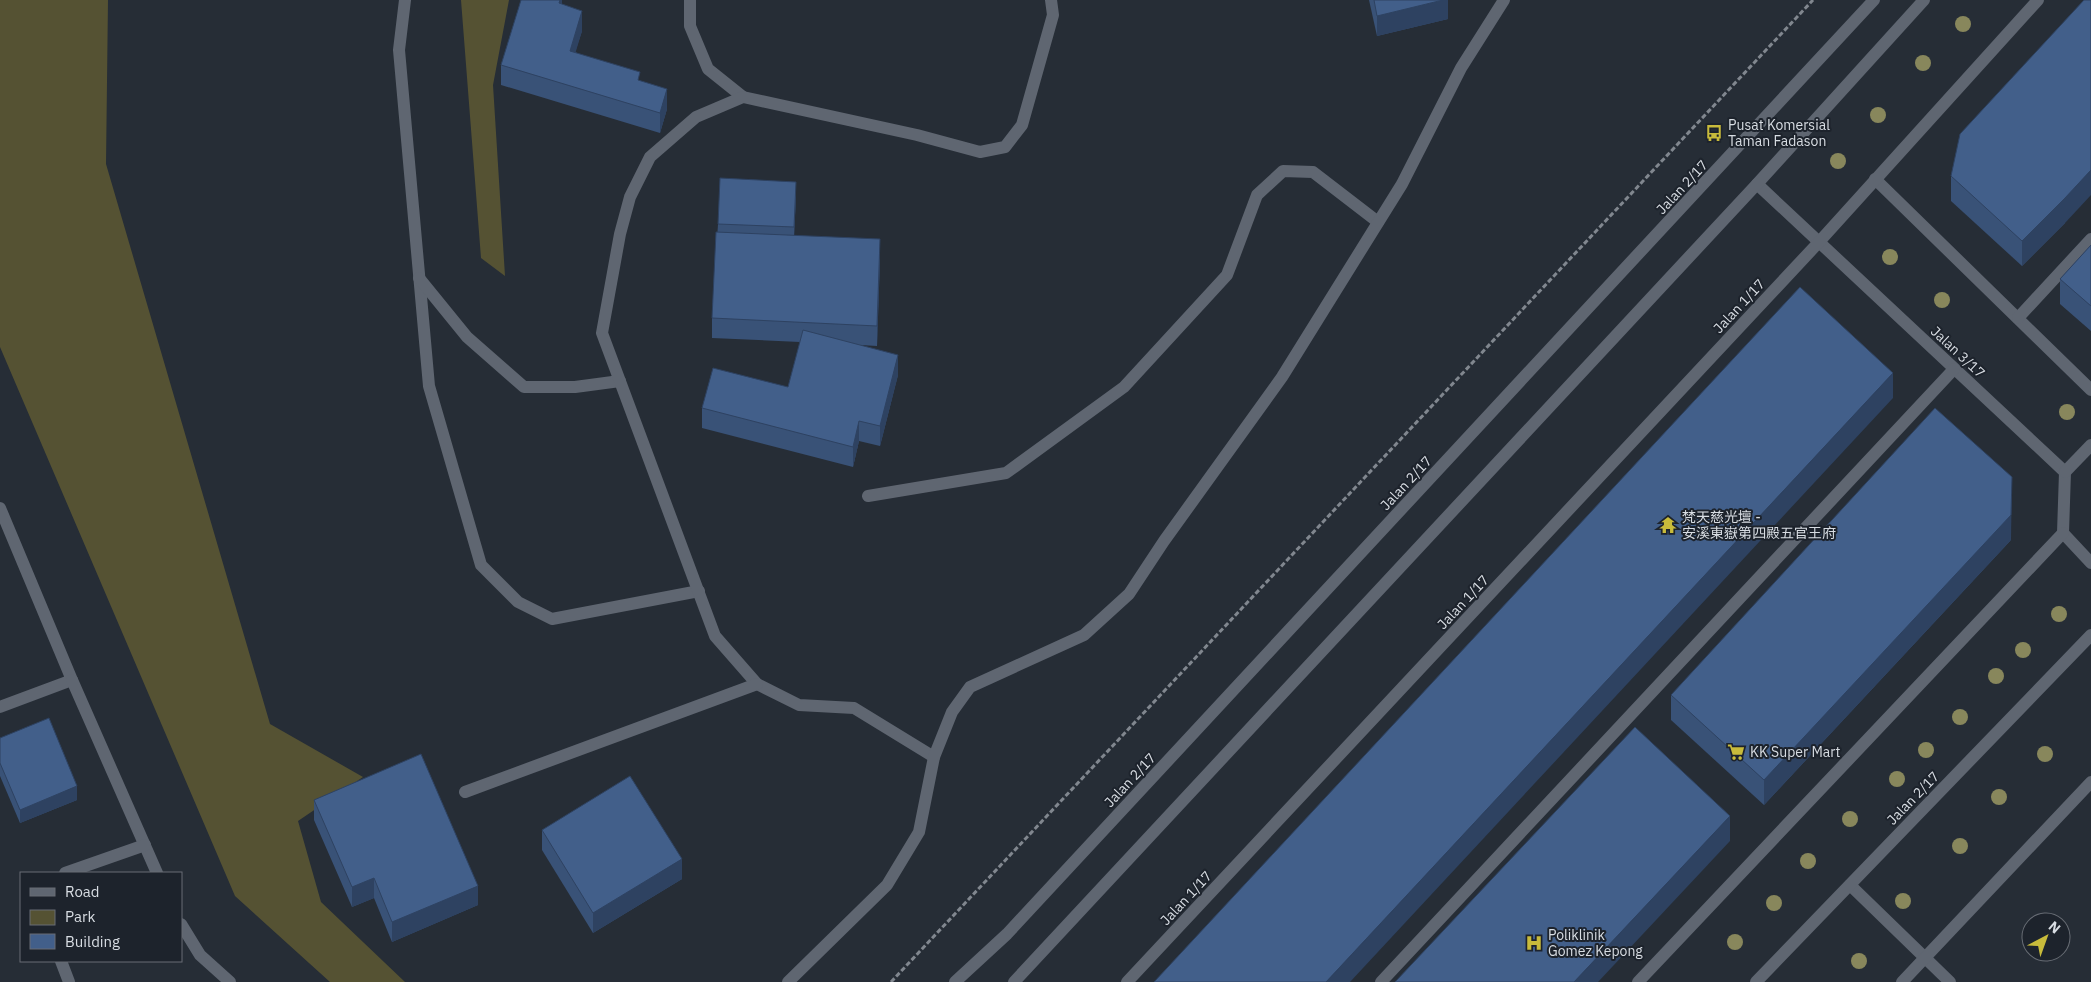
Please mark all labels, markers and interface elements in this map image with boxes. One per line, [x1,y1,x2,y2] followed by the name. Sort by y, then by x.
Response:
[1728,116,1830,150] place label: Pusat Komersial Taman Fadason
[1704,123,1724,143] bus stop icon: Pusat Komersial Taman Fadason
[1652,156,1712,218] street label: Jalan 2/17
[1709,275,1769,337] street label: Jalan 1/17
[1927,322,1989,382] street label: Jalan 3/17
[1376,452,1436,514] street label: Jalan 2/17
[1682,508,1836,542] place label: 梵天慈光壇 - 安溪東嶽第四殿五官王府
[1658,515,1678,535] temple icon: 梵天慈光壇 - 安溪東嶽第四殿五官王府
[1433,571,1493,633] street label: Jalan 1/17
[1726,742,1746,762] supermarket icon: KK Super Mart
[1750,743,1840,761] place label: KK Super Mart
[1100,749,1160,811] street label: Jalan 2/17
[1883,767,1943,829] street label: Jalan 2/17
[1156,867,1216,929] street label: Jalan 1/17
[20,872,182,962] legend
[65,882,100,901] text: Road
[65,907,95,926] text: Park
[2021,912,2071,962] north arrow
[2045,917,2064,937] text: N
[1548,926,1643,960] place label: Poliklinik Gomez Kepong
[65,932,120,951] text: Building
[1524,933,1544,953] hospital icon: Poliklinik Gomez Kepong

